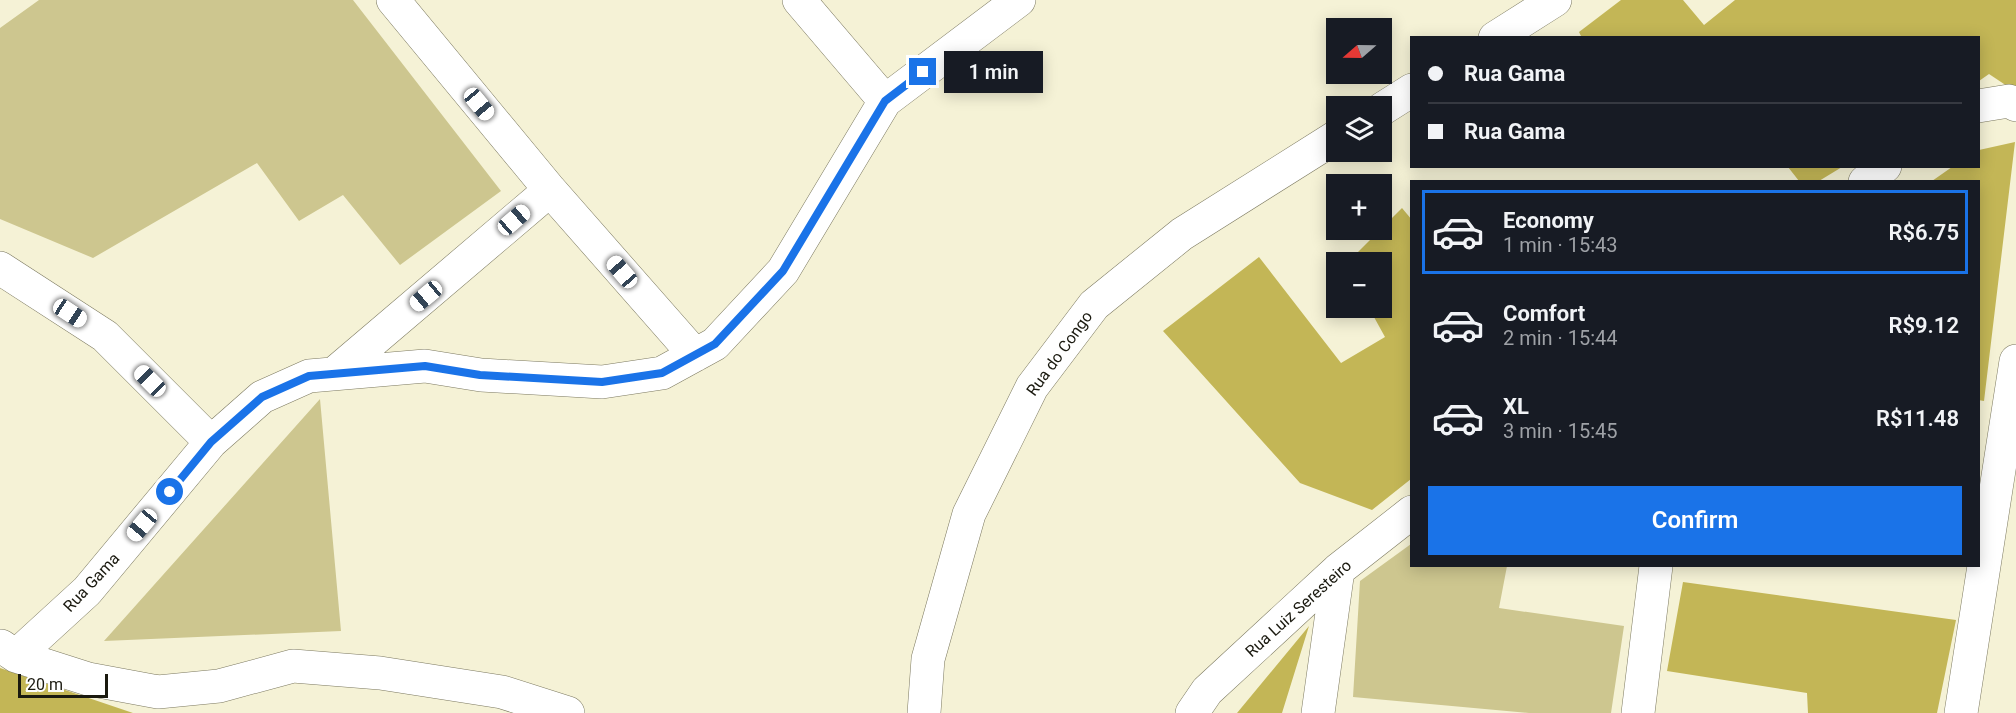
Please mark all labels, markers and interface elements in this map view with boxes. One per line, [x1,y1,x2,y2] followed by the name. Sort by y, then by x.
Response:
[1326,18,1392,84] north arrow
[1326,18,1392,318] map controls
[944,51,1043,93] callout: 1 min
[909,58,936,85] route end
[968,60,1019,84] text: 1 min
[1464,61,1565,86] text: Rua Gama
[461,84,497,124] car
[1326,96,1392,162] button: layers
[1464,119,1565,144] text: Rua Gama
[1326,174,1392,240] button: +
[495,201,533,239] car
[1431,205,1485,259] icon: car
[1503,208,1594,233] text: Economy
[1888,220,1959,245] text: R$6.75
[1503,233,1618,257] text: 1 min · 15:43
[1326,252,1392,318] button: −
[603,253,641,291] car
[406,278,446,314] car
[50,296,90,330] car
[1431,298,1485,352] icon: car
[1503,301,1585,326] text: Comfort
[1022,307,1096,399] street label: Rua do Congo
[1888,313,1959,338] text: R$9.12
[1503,326,1618,350] text: 2 min · 15:44
[131,362,169,400] car
[1431,391,1485,445] icon: car
[1503,394,1529,419] text: XL
[1876,406,1959,431] text: R$11.48
[1503,419,1618,443] text: 3 min · 15:45
[156,478,183,505] route start
[1428,486,1962,555] button: Confirm
[124,505,160,545] car
[59,549,123,616] street label: Rua Gama
[1241,556,1355,661] street label: Rua Luiz Seresteiro
[18,671,108,698] scale bar
[27,675,63,694] text: 20 m

